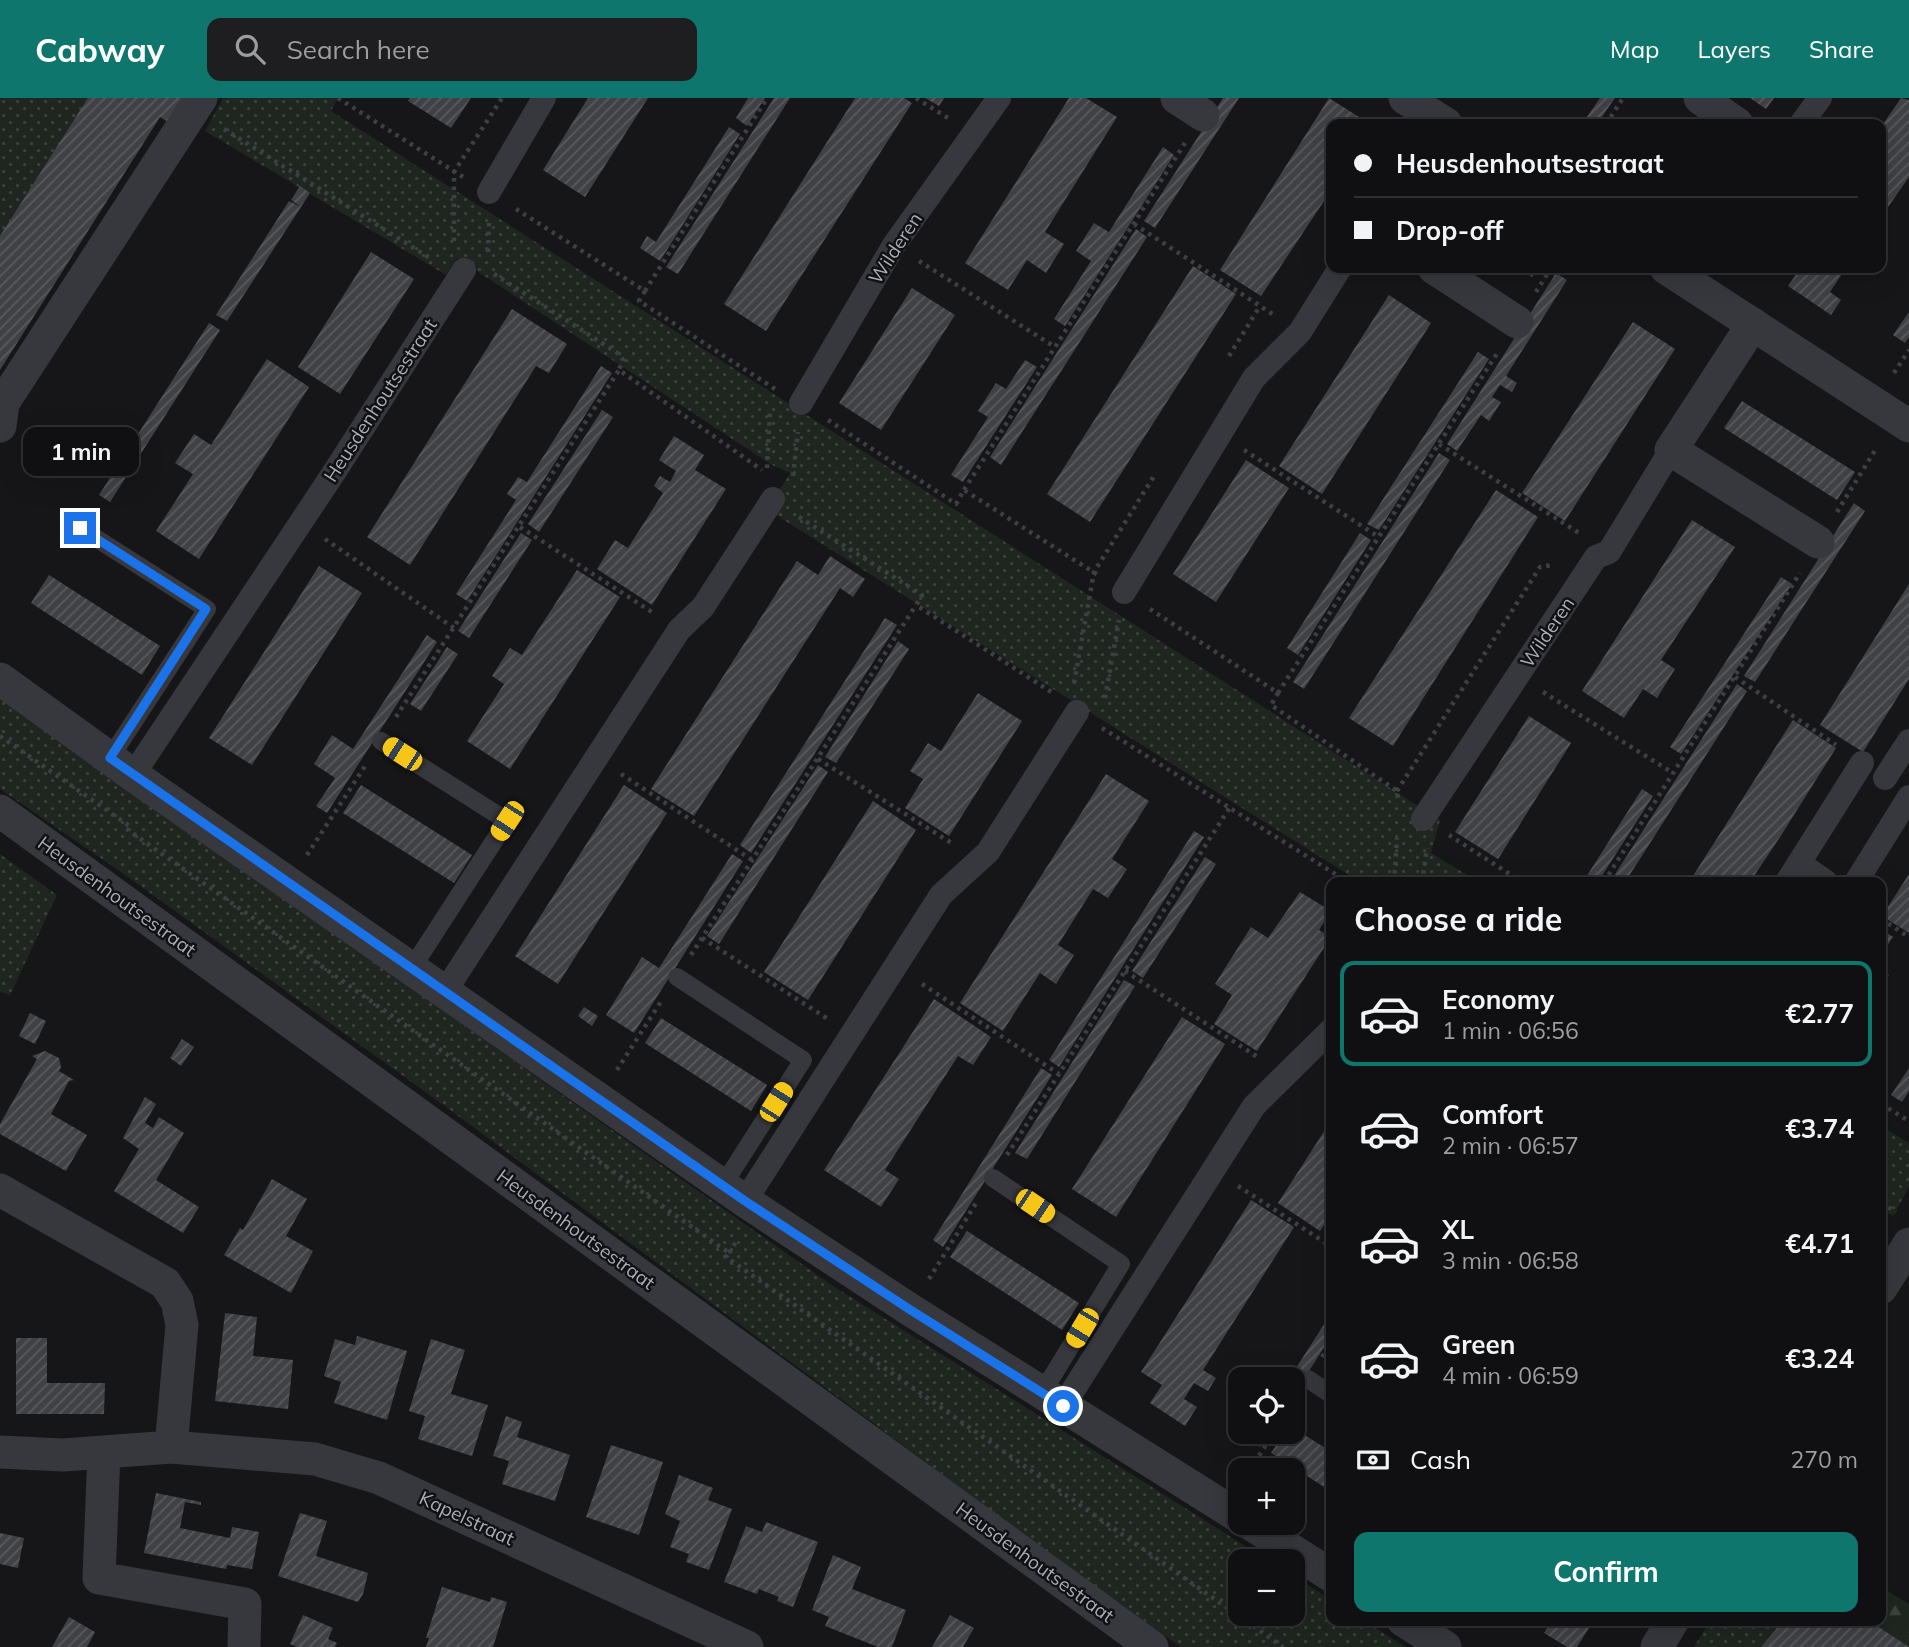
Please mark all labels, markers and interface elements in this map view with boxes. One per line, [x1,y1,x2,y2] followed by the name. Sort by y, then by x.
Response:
[207,18,697,81] search box
[35,29,165,70] text: Cabway
[231,30,269,68] icon: search
[287,33,430,66] text: Search here
[1610,34,1659,64] text: Map
[1697,34,1771,64] text: Layers
[1809,34,1874,64] text: Share
[1396,147,1664,180] text: Heusdenhoutsestraat
[863,208,927,288] street label: Wilderen
[1396,214,1503,247] text: Drop-off
[318,314,442,486] street label: Heusdenhoutsestraat
[22,426,138,476] callout: 1 min
[51,437,111,466] text: 1 min
[64,512,96,544] route end
[1515,592,1579,672] street label: Wilderen
[379,734,426,774] car
[487,798,528,844] car
[33,831,201,962] street label: Heusdenhoutsestraat
[1354,899,1562,939] text: Choose a ride
[1358,982,1421,1045] icon: car
[1442,983,1554,1016] text: Economy
[1785,997,1854,1030] text: €2.77
[1442,1016,1579,1045] text: 1 min · 06:56
[756,1079,797,1125] car
[1358,1097,1421,1160] icon: car
[1442,1098,1543,1131] text: Comfort
[1785,1112,1854,1145] text: €3.74
[1442,1131,1579,1160] text: 2 min · 06:57
[492,1164,660,1295] street label: Heusdenhoutsestraat
[1012,1186,1059,1226] car
[1358,1212,1421,1275] icon: car
[1442,1213,1474,1246] text: XL
[1785,1227,1854,1260] text: €4.71
[1442,1246,1579,1275] text: 3 min · 06:58
[1063,1305,1102,1351] car
[1358,1327,1421,1390] icon: car
[1442,1328,1515,1361] text: Green
[1785,1342,1854,1375] text: €3.24
[1442,1361,1579,1390] text: 4 min · 06:59
[1228,1367,1305,1626] map controls
[1228,1367,1305,1444] button: locate
[1047,1390,1079,1422] route start
[1354,1441,1392,1479] icon: cash
[1410,1443,1471,1476] text: Cash
[1790,1445,1858,1474] text: 270 m
[1228,1458,1305,1535] button: +
[416,1486,519,1551] street label: Kapelstraat
[951,1497,1119,1628] street label: Heusdenhoutsestraat
[1354,1532,1858,1612] button: Confirm
[1228,1549,1305,1626] button: −

